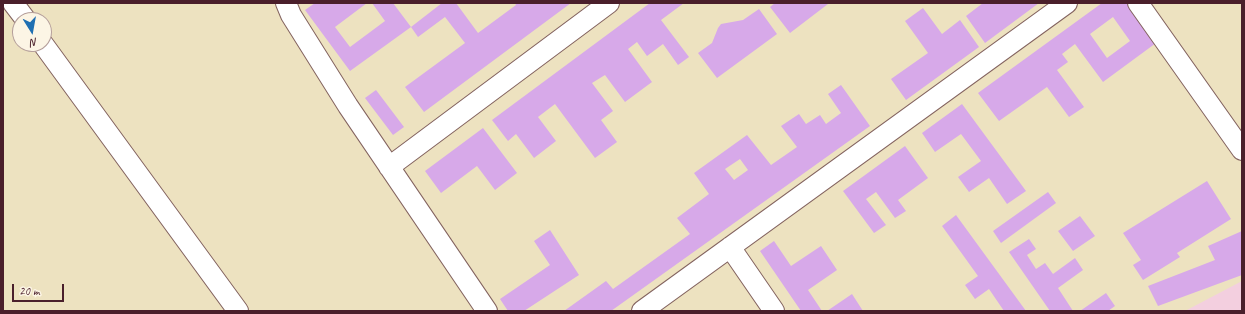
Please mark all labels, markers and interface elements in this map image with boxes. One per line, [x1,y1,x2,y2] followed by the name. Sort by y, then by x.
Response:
[12,12,52,52] north arrow
[29,35,39,50] text: N
[14,276,66,302] scale bar
[19,283,39,299] text: 20 m

